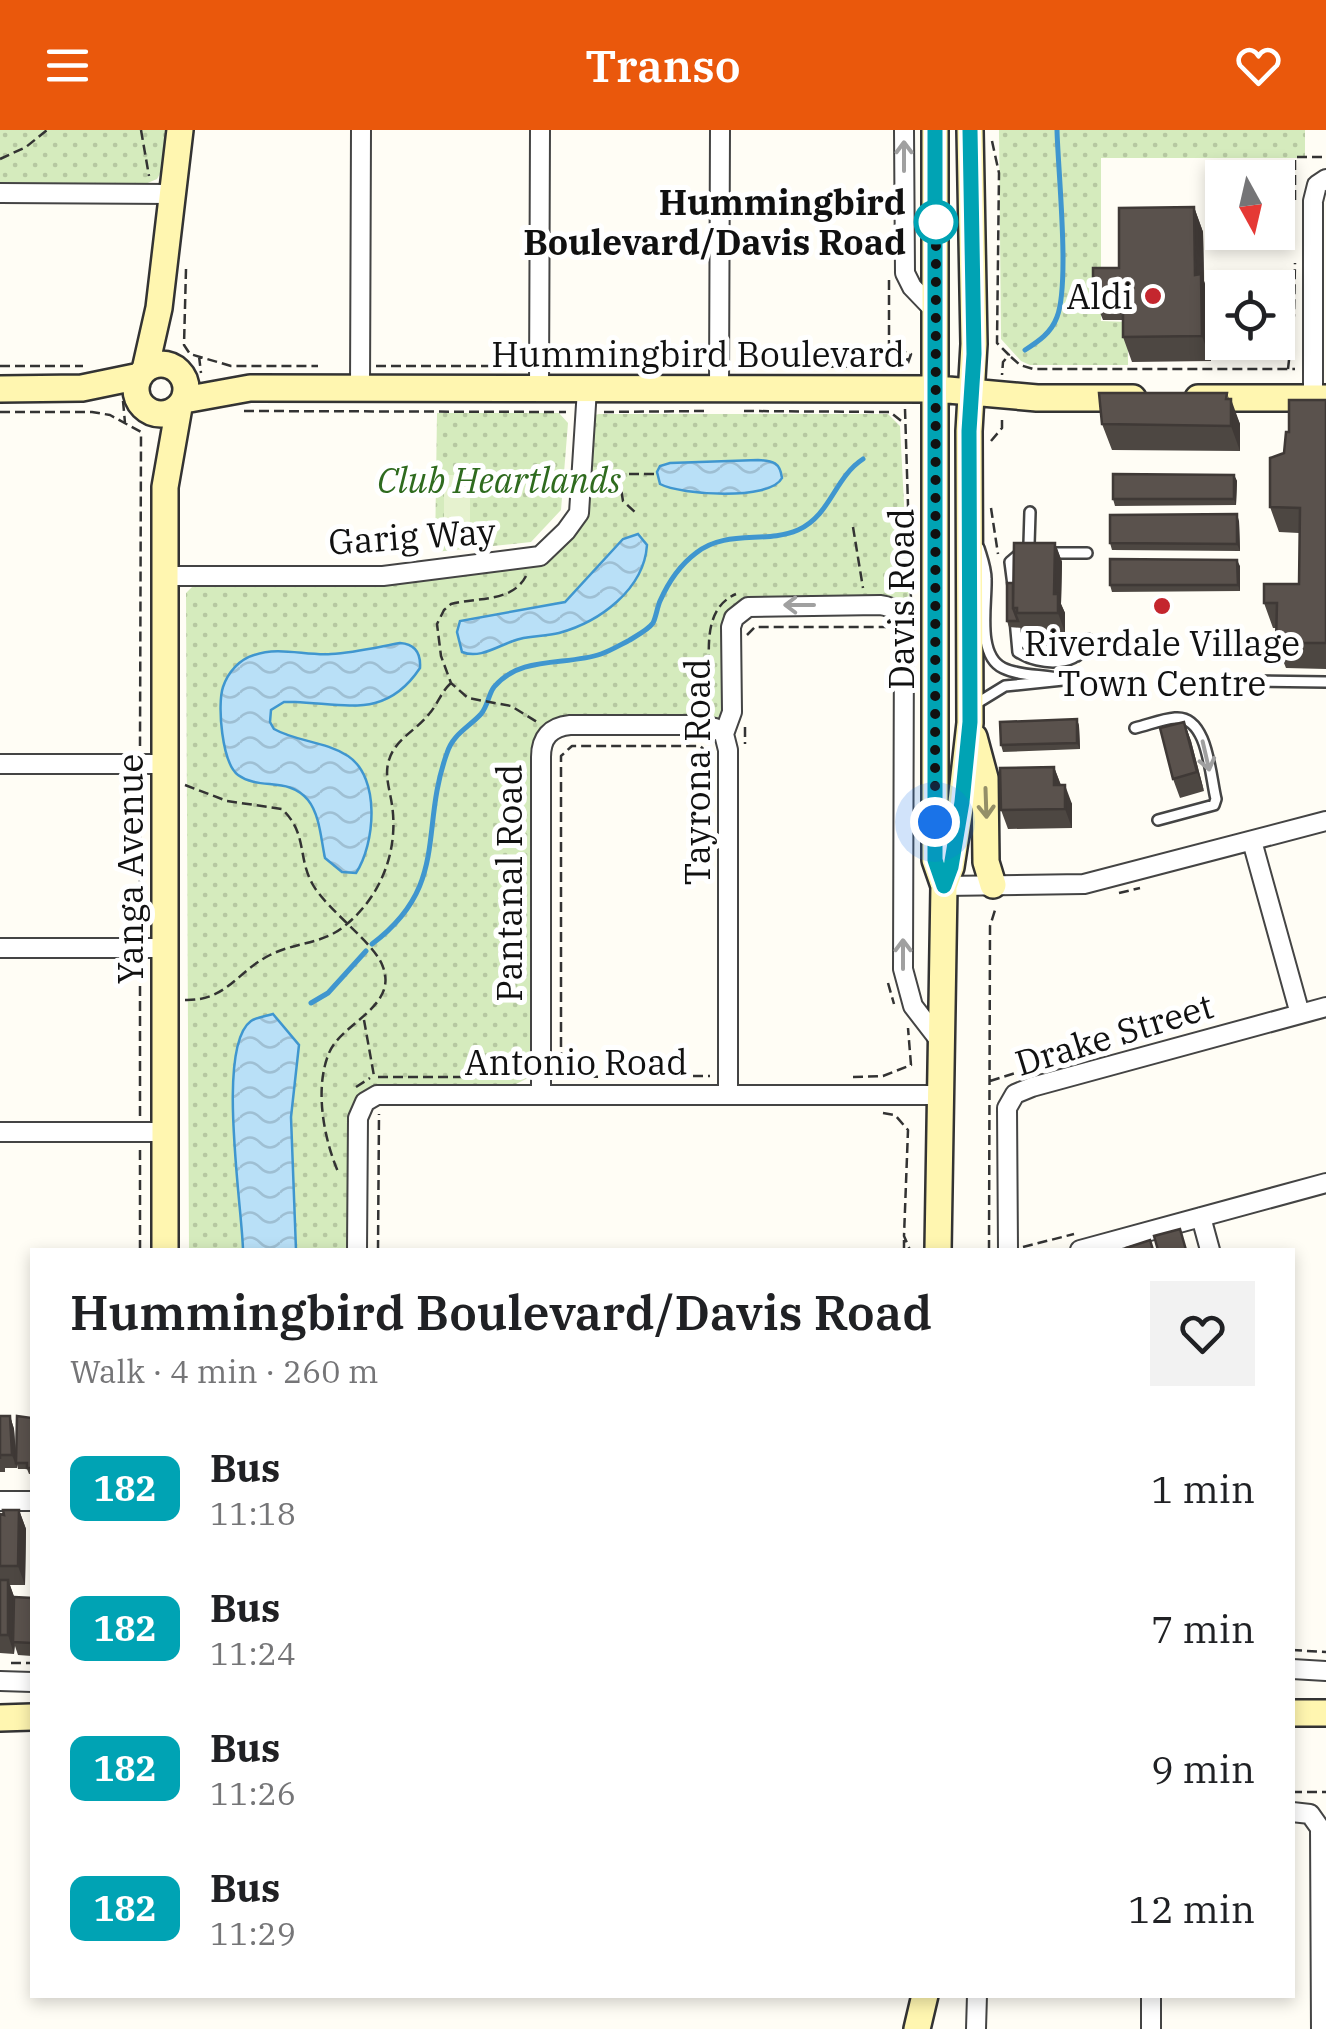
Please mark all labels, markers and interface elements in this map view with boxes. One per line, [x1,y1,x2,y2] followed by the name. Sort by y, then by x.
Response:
[585,36,741,94] text: Transo
[40,38,95,93] icon: menu
[1231,38,1286,93] icon: heart
[894,141,914,174] one-way arrow
[1205,160,1295,250] north arrow
[1205,160,1295,360] map controls
[523,179,906,265] place label: Hummingbird Boulevard/Davis Road
[915,201,957,243] marker: Hummingbird Boulevard/Davis Road
[1205,270,1295,360] button: locate
[1067,273,1133,319] place label: Aldi
[1142,285,1164,307] marker: Aldi
[491,331,905,377] street label: Hummingbird Boulevard
[377,457,621,503] park label: Club Heartlands
[327,507,498,565] street label: Garig Way
[878,508,924,690] street label: Davis Road
[1151,595,1173,617] marker: Riverdale Village Town Centre
[784,596,816,614] one-way arrow
[1024,620,1300,706] place label: Riverdale Village Town Centre
[674,658,720,886] street label: Tayrona Road
[1198,739,1216,771] one-way arrow
[107,754,153,984] street label: Yanga Avenue
[486,764,532,1002] street label: Pantanal Road
[977,786,996,818] one-way arrow
[910,797,960,847] your location
[894,939,912,972] one-way arrow
[1010,982,1218,1086] street label: Drake Street
[464,1039,688,1085] street label: Antonio Road
[70,1281,932,1343] text: Hummingbird Boulevard/Davis Road
[1150,1281,1255,1386] button: heart
[70,1350,378,1392] text: Walk · 4 min · 260 m
[210,1443,280,1492] text: Bus
[1151,1464,1255,1513] text: 1 min
[93,1465,157,1511] text: 182
[210,1492,296,1534] text: 11:18
[210,1583,280,1632] text: Bus
[1151,1604,1255,1653] text: 7 min
[93,1605,157,1651] text: 182
[210,1632,296,1674] text: 11:24
[210,1723,280,1772] text: Bus
[1151,1744,1255,1793] text: 9 min
[93,1745,157,1791] text: 182
[210,1772,296,1814] text: 11:26
[210,1863,280,1912] text: Bus
[1128,1884,1255,1933] text: 12 min
[93,1885,157,1931] text: 182
[210,1912,296,1954] text: 11:29

